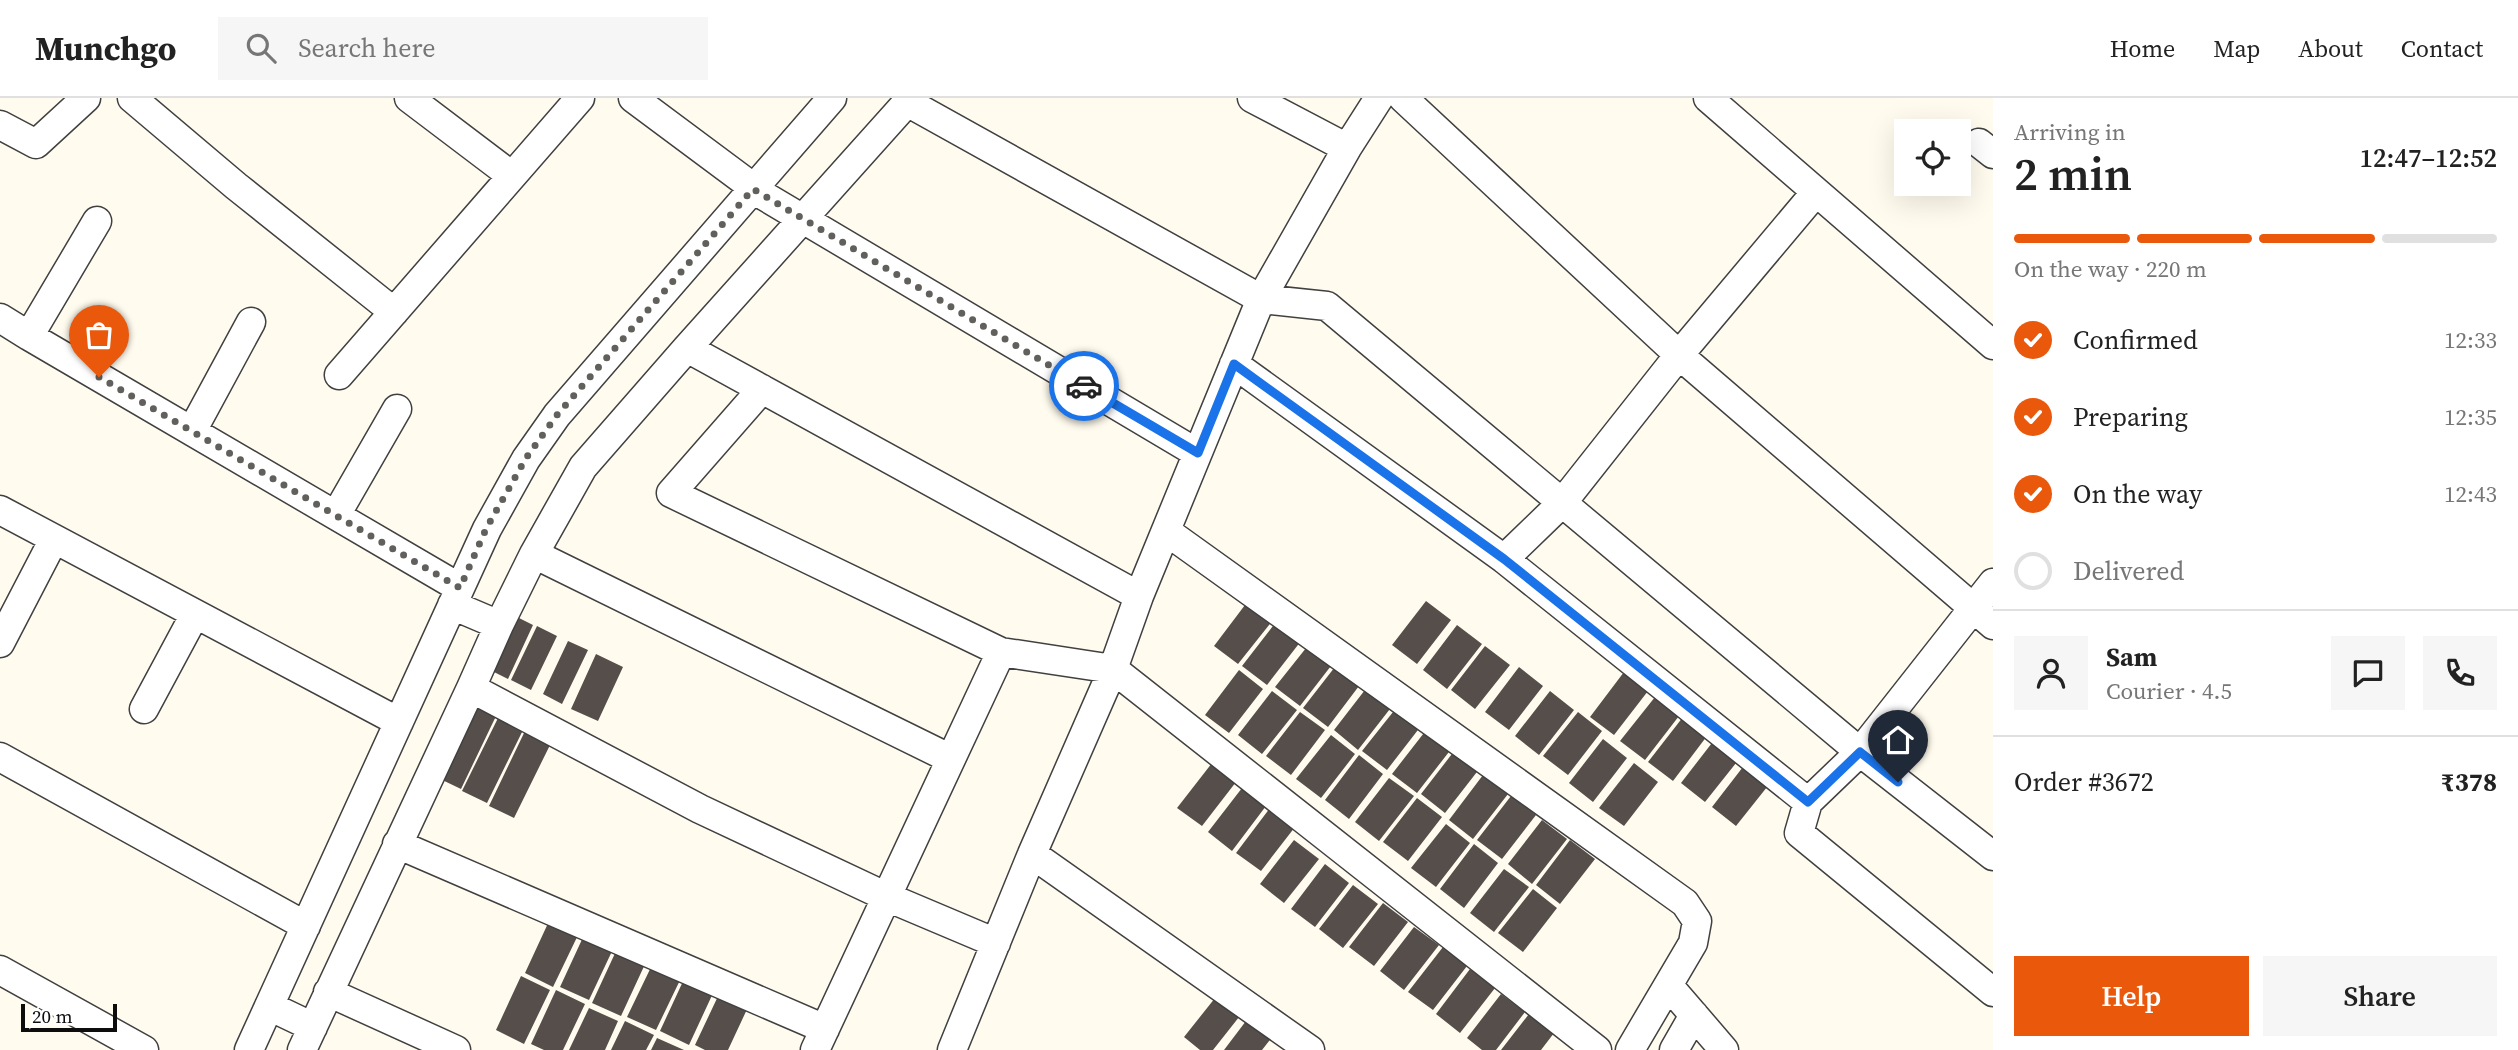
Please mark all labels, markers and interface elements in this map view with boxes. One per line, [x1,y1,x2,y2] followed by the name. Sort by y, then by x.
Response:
[218,17,708,80] search box
[35,26,176,71] text: Munchgo
[242,29,280,67] icon: search
[298,30,435,66] text: Search here
[2110,32,2175,65] text: Home
[2213,32,2260,65] text: Map
[2298,32,2363,65] text: About
[2401,32,2483,65] text: Contact
[2014,116,2126,148] text: Arriving in
[1894,119,1971,196] map controls
[1894,119,1971,196] button: locate
[2360,140,2497,176] text: 12:47–12:52
[2014,142,2132,205] text: 2 min
[2014,253,2207,285] text: On the way · 220 m
[69,305,129,377] pin
[80,316,118,354] icon: bag
[2014,321,2052,359] icon: check
[2073,322,2198,358] text: Confirmed
[2444,324,2497,356] text: 12:33
[1049,351,1119,421] courier
[1065,367,1103,405] icon: car
[2014,398,2052,436] icon: check
[2073,399,2188,435] text: Preparing
[2444,401,2497,433] text: 12:35
[2014,475,2052,513] icon: check
[2073,476,2202,512] text: On the way
[2444,478,2497,510] text: 12:43
[2073,553,2184,589] text: Delivered
[2014,636,2088,710] button: person
[2331,636,2405,710] button: chat
[2423,636,2497,710] button: phone
[2106,639,2157,675] text: Sam
[2106,675,2232,707] text: Courier · 4.5
[1868,710,1928,782] pin
[1879,721,1917,759] icon: home
[2014,764,2154,800] text: Order #3672
[2441,764,2497,800] text: ₹378
[2014,956,2249,1036] button: Help
[2263,956,2497,1036] button: Share
[21,1001,117,1033] scale bar
[32,1003,73,1029] text: 20 m

